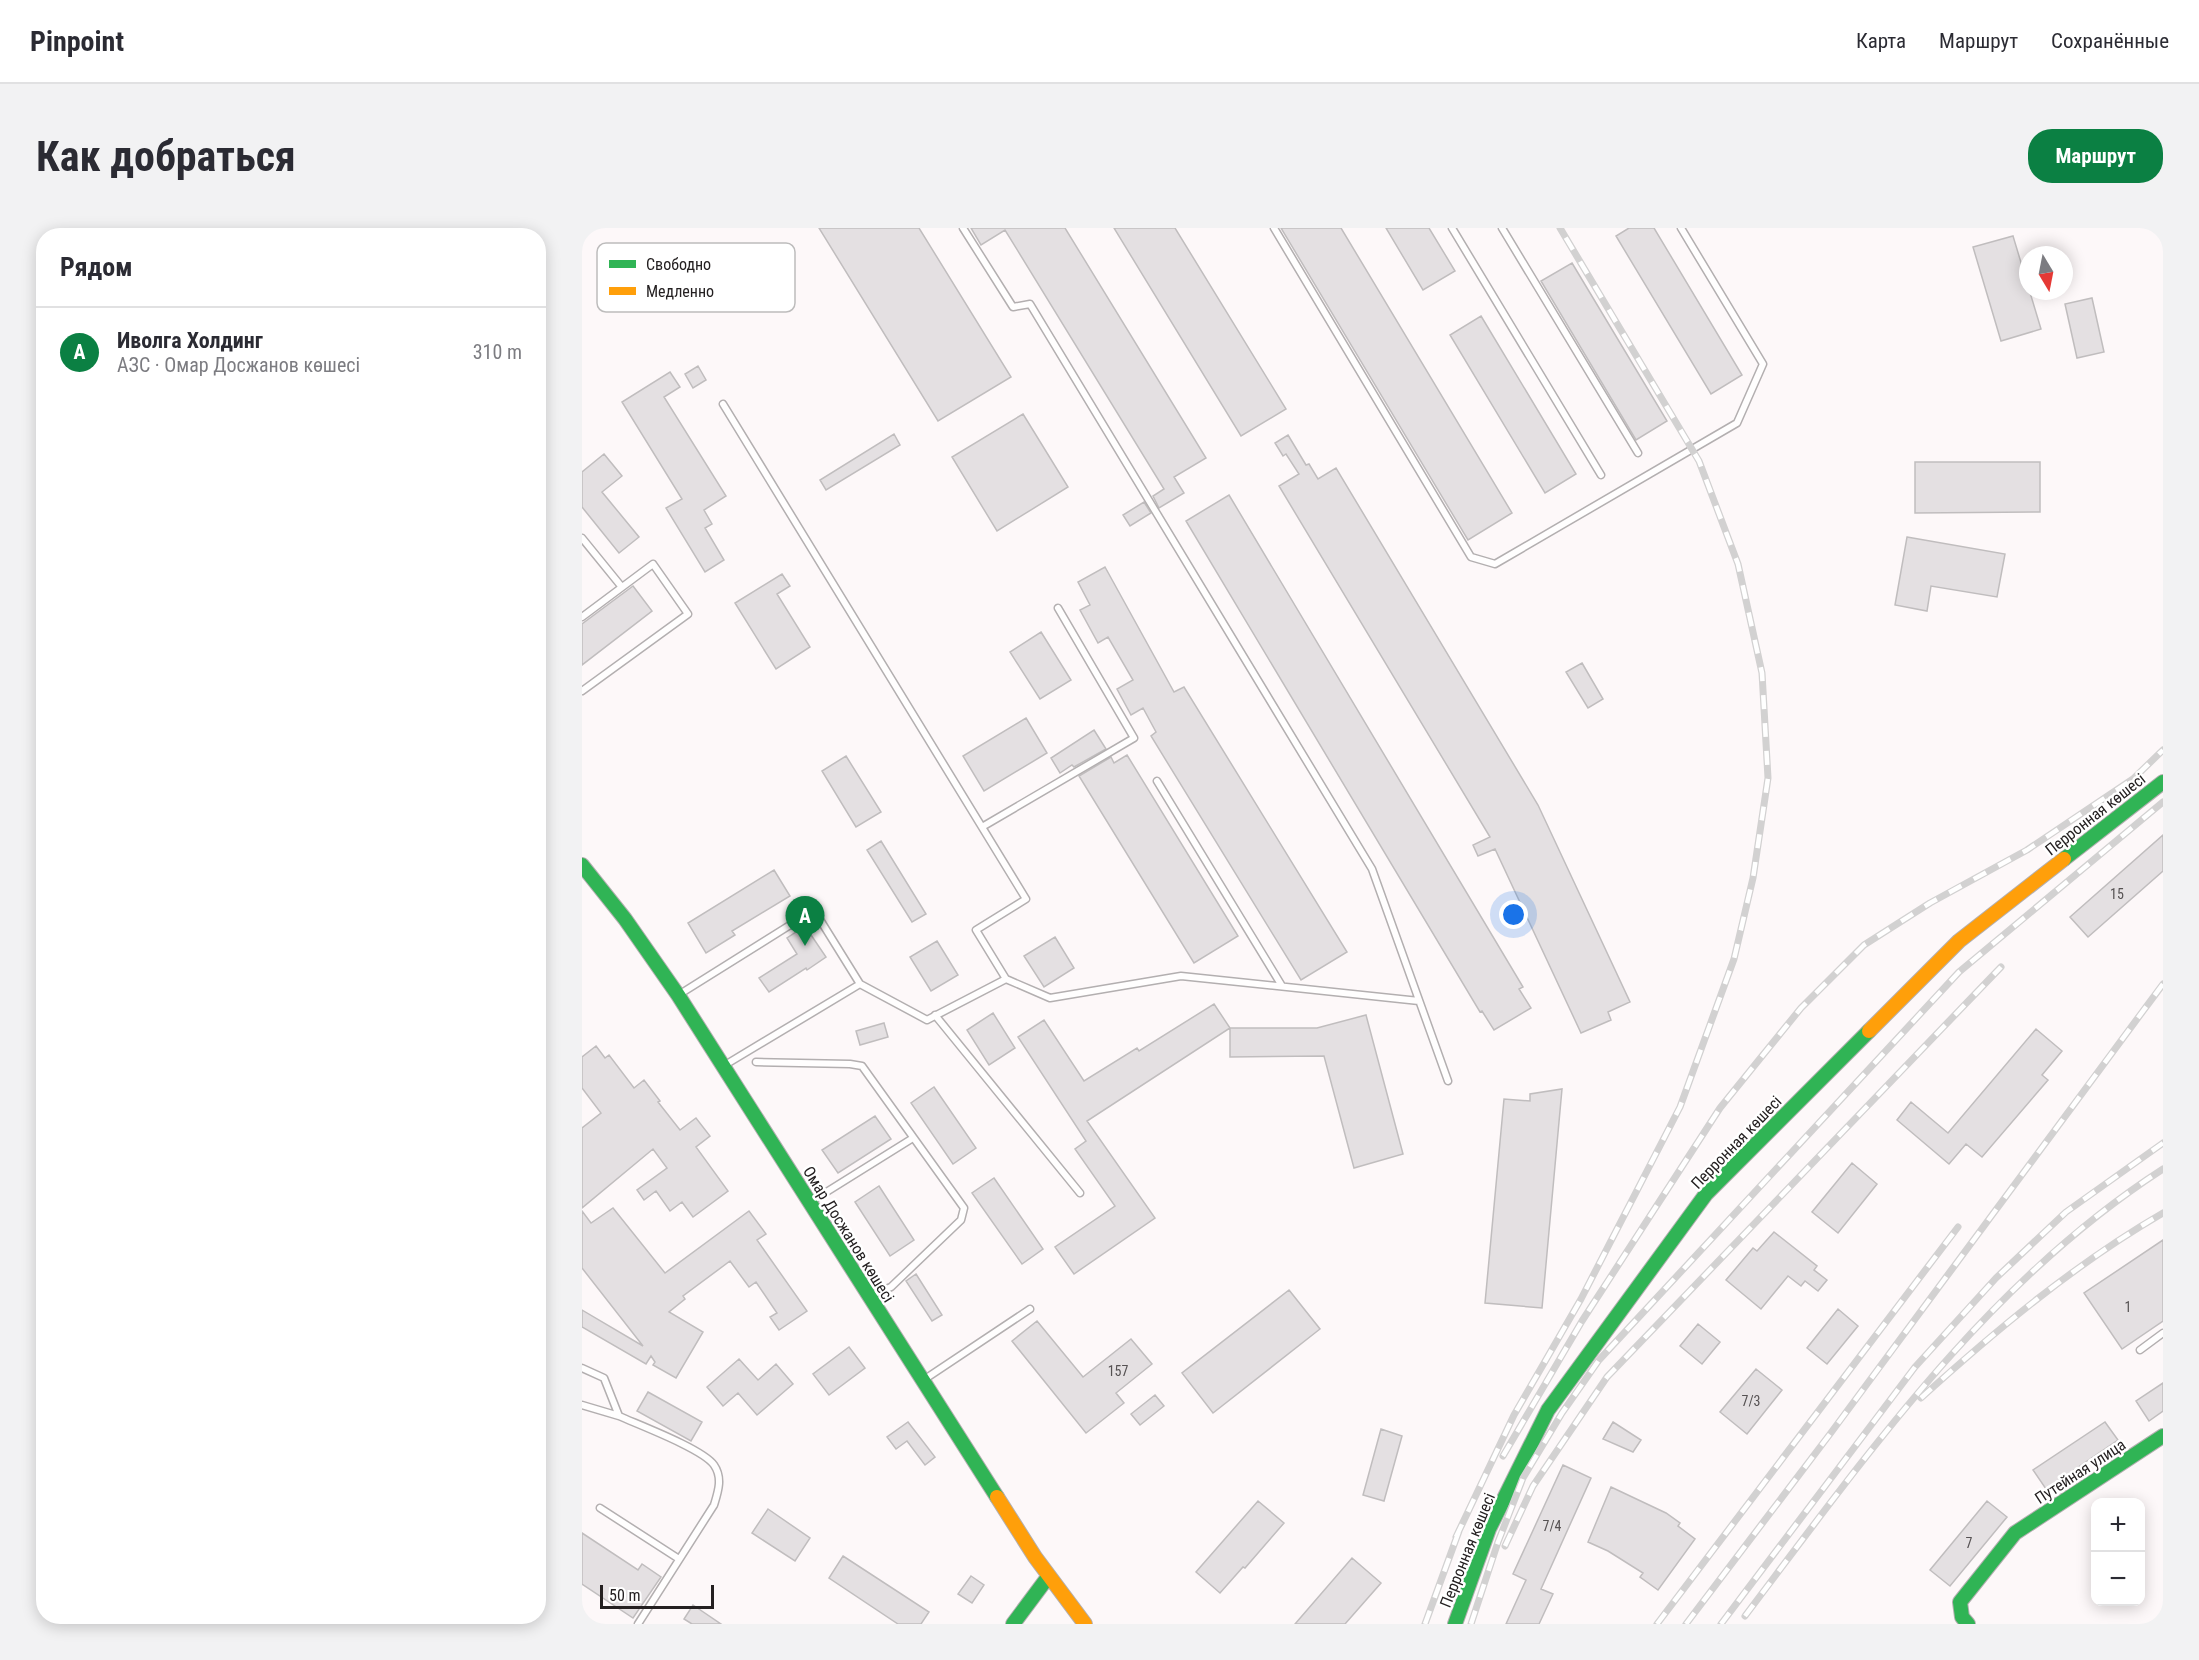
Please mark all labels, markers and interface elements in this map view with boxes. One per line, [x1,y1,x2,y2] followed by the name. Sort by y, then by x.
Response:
[30,25,124,58] text: Pinpoint
[1856,29,1906,53] text: Карта
[1939,29,2018,53] text: Маршрут
[2051,29,2169,53] text: Сохранённые
[2028,129,2163,183] button: Маршрут
[36,132,296,181] text: Как добраться
[597,243,795,312] legend
[2019,246,2073,300] north arrow
[60,252,132,282] text: Рядом
[646,255,711,274] text: Свободно
[646,282,714,301] text: Медленно
[117,328,263,353] text: Иволга Холдинг
[74,340,85,364] text: A
[473,340,522,364] text: 310 m
[117,353,360,377] text: АЗС · Омар Досжанов көшесі
[2041,769,2149,859] street label: Перронная көшесі
[2110,886,2124,902] house number: 15
[786,896,824,946] pin: A
[1499,900,1528,929] your location
[1687,1092,1786,1193] street label: Перронная көшесі
[799,1163,898,1306] street label: Омар Досжанов көшесі
[2125,1299,2131,1315] house number: 1
[1108,1363,1128,1379] house number: 157
[1741,1393,1761,1409] house number: 7/3
[2031,1435,2129,1508] street label: Путейная улица
[1436,1490,1499,1610] street label: Перронная көшесі
[2091,1498,2145,1606] map controls
[2091,1498,2145,1552] button: +
[1542,1518,1562,1534] house number: 7/4
[1966,1535,1973,1551] house number: 7
[2091,1552,2145,1606] button: −
[600,1582,714,1610] scale bar
[609,1586,641,1605] text: 50 m

